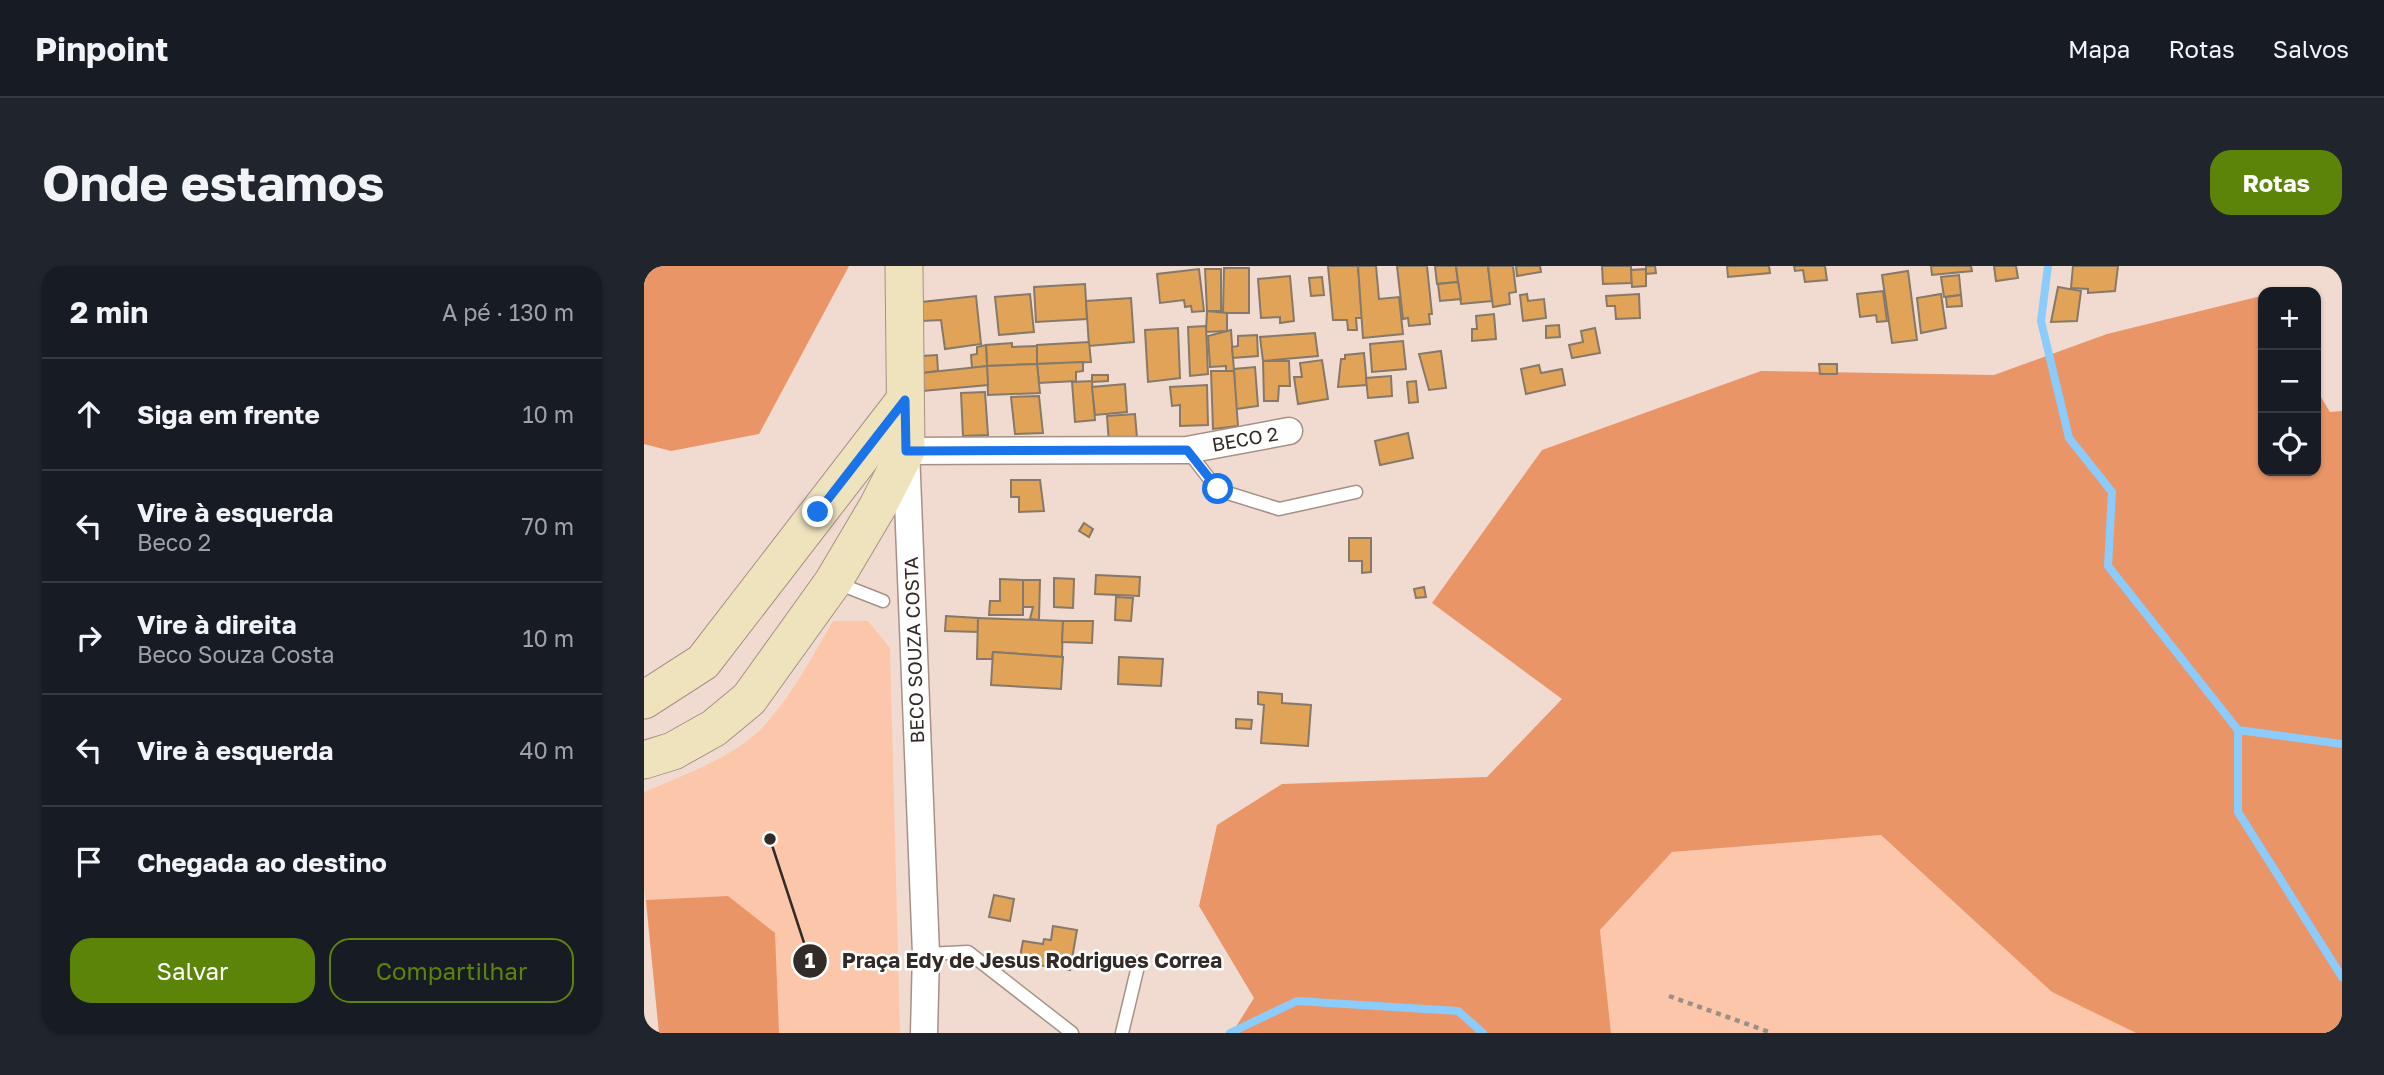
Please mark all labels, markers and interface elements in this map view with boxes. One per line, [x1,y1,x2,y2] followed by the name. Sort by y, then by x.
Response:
[35,29,168,68] text: Pinpoint
[2068,34,2130,63] text: Mapa
[2168,34,2235,63] text: Rotas
[2273,34,2349,63] text: Salvos
[2210,150,2342,215] button: Rotas
[42,153,385,212] text: Onde estamos
[2258,287,2321,476] map controls
[2258,287,2321,350] button: +
[70,294,148,330] text: 2 min
[442,298,574,326] text: A pé · 130 m
[2258,350,2321,413] button: −
[70,395,108,433] icon: ahead
[137,399,320,430] text: Siga em frente
[522,400,574,428] text: 10 m
[2258,413,2321,476] button: locate
[1210,421,1280,456] street label: BECO 2
[1202,473,1233,504] route start
[802,496,833,527] route end
[137,497,333,528] text: Vire à esquerda
[70,507,108,545] icon: left
[521,512,574,540] text: 70 m
[137,528,211,556] text: Beco 2
[899,556,928,744] street label: BECO SOUZA COSTA
[137,609,297,640] text: Vire à direita
[70,619,108,657] icon: right
[522,624,574,652] text: 10 m
[137,640,335,668] text: Beco Souza Costa
[70,731,108,769] icon: left
[137,735,333,766] text: Vire à esquerda
[520,736,574,764] text: 40 m
[70,843,108,881] icon: arrive
[137,847,387,878] text: Chegada ao destino
[70,938,315,1003] button: Salvar
[329,938,574,1003] button: Compartilhar
[793,940,1236,982] callout: Praça Edy de Jesus Rodrigues Correa
[805,947,816,973] text: 1
[842,947,1222,973] text: Praça Edy de Jesus Rodrigues Correa

